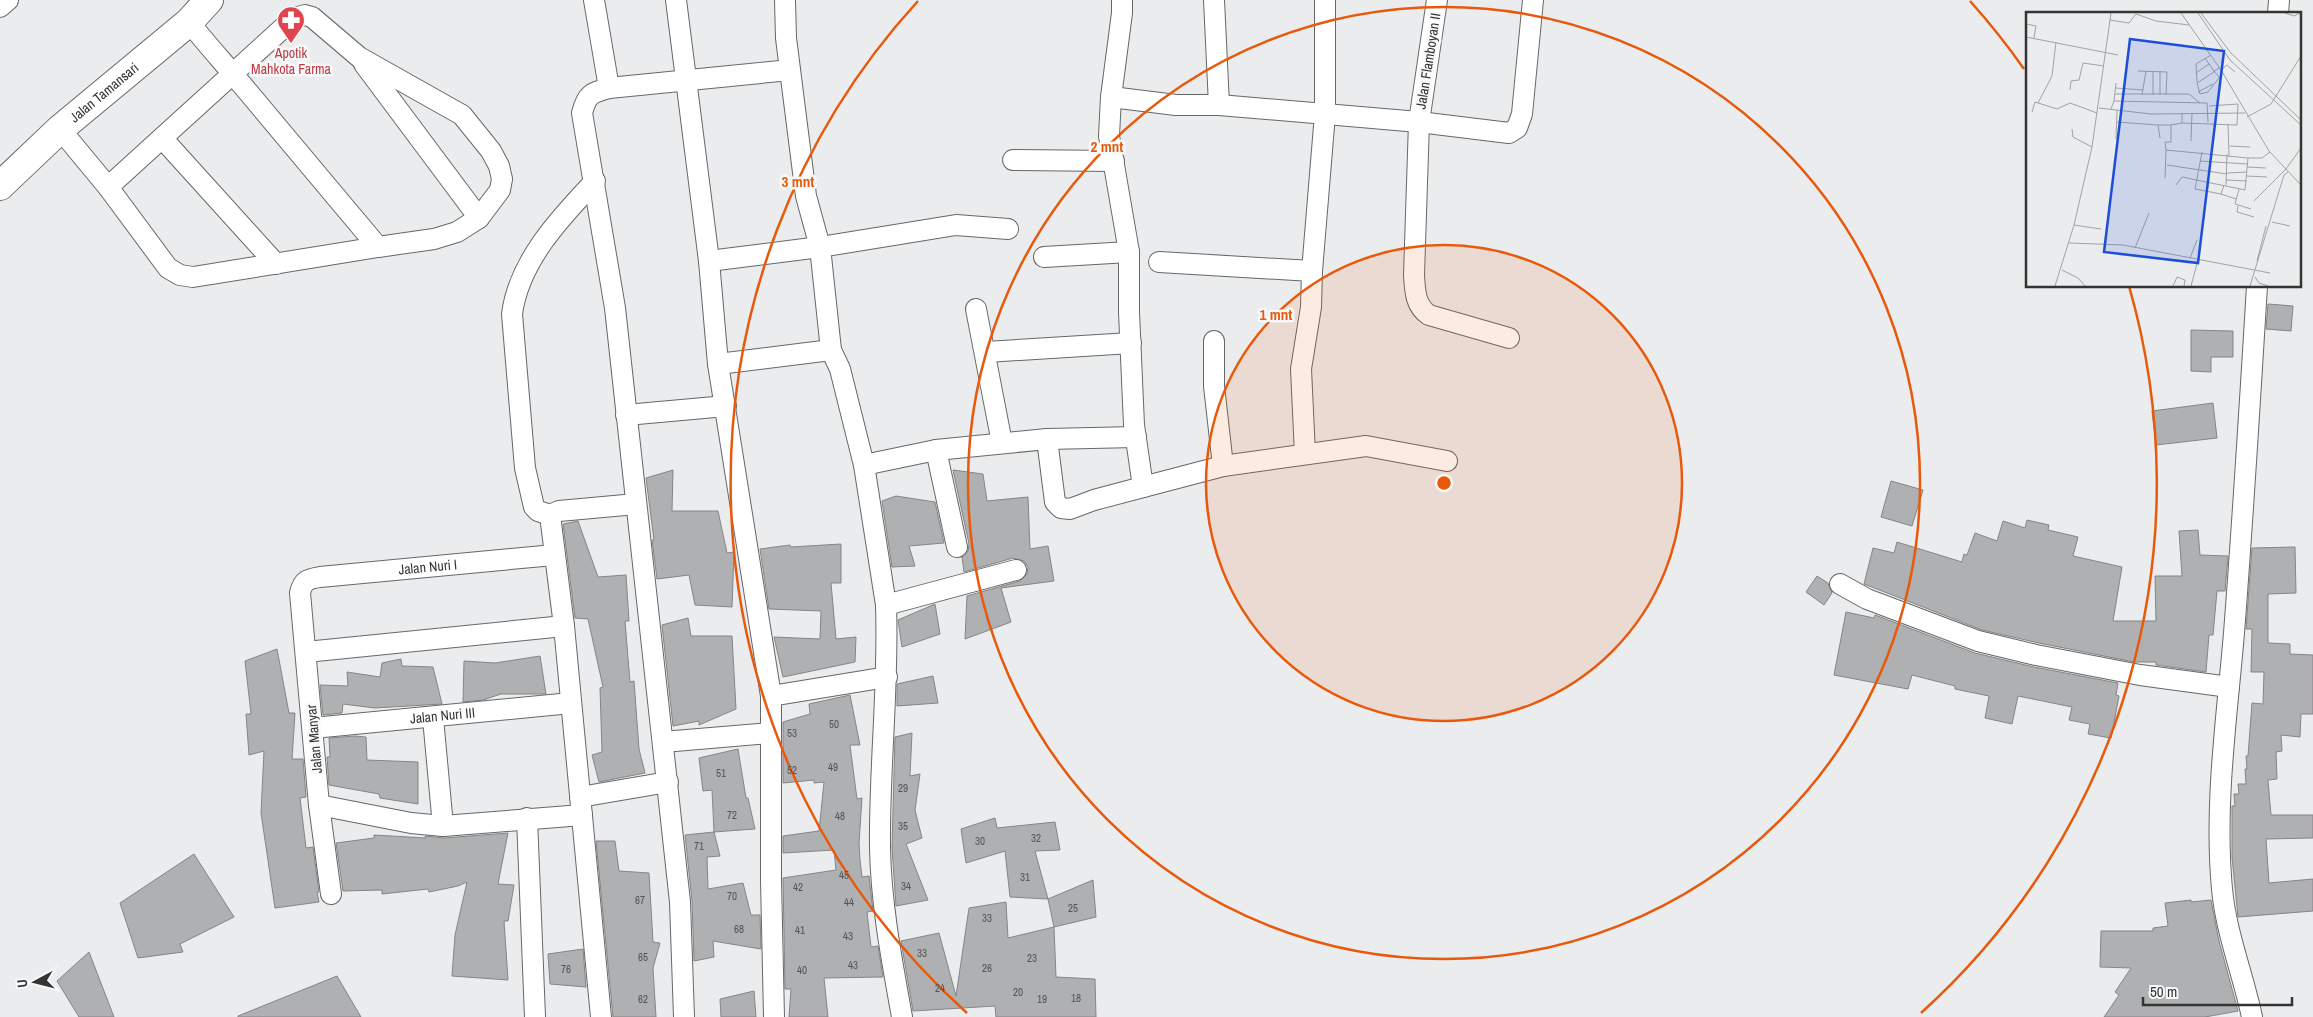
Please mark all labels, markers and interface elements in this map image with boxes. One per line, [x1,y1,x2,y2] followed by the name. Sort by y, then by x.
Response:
[276,5,306,44] pharmacy icon: Apotik Mahkota Farma
[1412,12,1444,110] street label: Jalan Flamboyan II
[2026,12,2300,288] inset map
[251,44,332,78] place label: Apotik Mahkota Farma
[66,59,142,126] street label: Jalan Tamansari
[1091,136,1123,157] text: 2 mnt
[782,171,814,192] text: 3 mnt
[1260,304,1292,325] text: 1 mnt
[1435,474,1453,492] centre of rings
[398,555,458,579] street label: Jalan Nuri I
[409,703,476,728] street label: Jalan Nuri III
[302,704,326,774] street label: Jalan Manyar
[829,717,839,731] house number: 50
[787,726,797,740] house number: 53
[828,760,838,774] house number: 49
[787,763,797,777] house number: 52
[716,766,726,780] house number: 51
[898,781,908,795] house number: 29
[727,808,737,822] house number: 72
[835,809,845,823] house number: 48
[898,819,908,833] house number: 35
[1031,831,1041,845] house number: 32
[975,834,985,848] house number: 30
[694,839,704,853] house number: 71
[839,868,849,882] house number: 45
[1020,870,1030,884] house number: 31
[901,879,911,893] house number: 34
[793,880,803,894] house number: 42
[727,889,737,903] house number: 70
[635,893,645,907] house number: 67
[844,895,854,909] house number: 44
[1068,901,1078,915] house number: 25
[982,911,992,925] house number: 33
[734,922,744,936] house number: 68
[795,923,805,937] house number: 41
[843,929,853,943] house number: 43
[917,946,927,960] house number: 33
[638,950,648,964] house number: 65
[1027,951,1037,965] house number: 23
[10,957,60,1007] north arrow
[848,958,858,972] house number: 43
[982,961,992,975] house number: 26
[561,962,571,976] house number: 76
[797,963,807,977] house number: 40
[2143,974,2292,1006] scale bar
[13,978,32,989] text: U
[935,981,945,995] house number: 24
[2150,981,2177,1002] text: 50 m
[1013,985,1023,999] house number: 20
[1071,991,1081,1005] house number: 18
[638,992,648,1006] house number: 62
[1037,992,1047,1006] house number: 19

